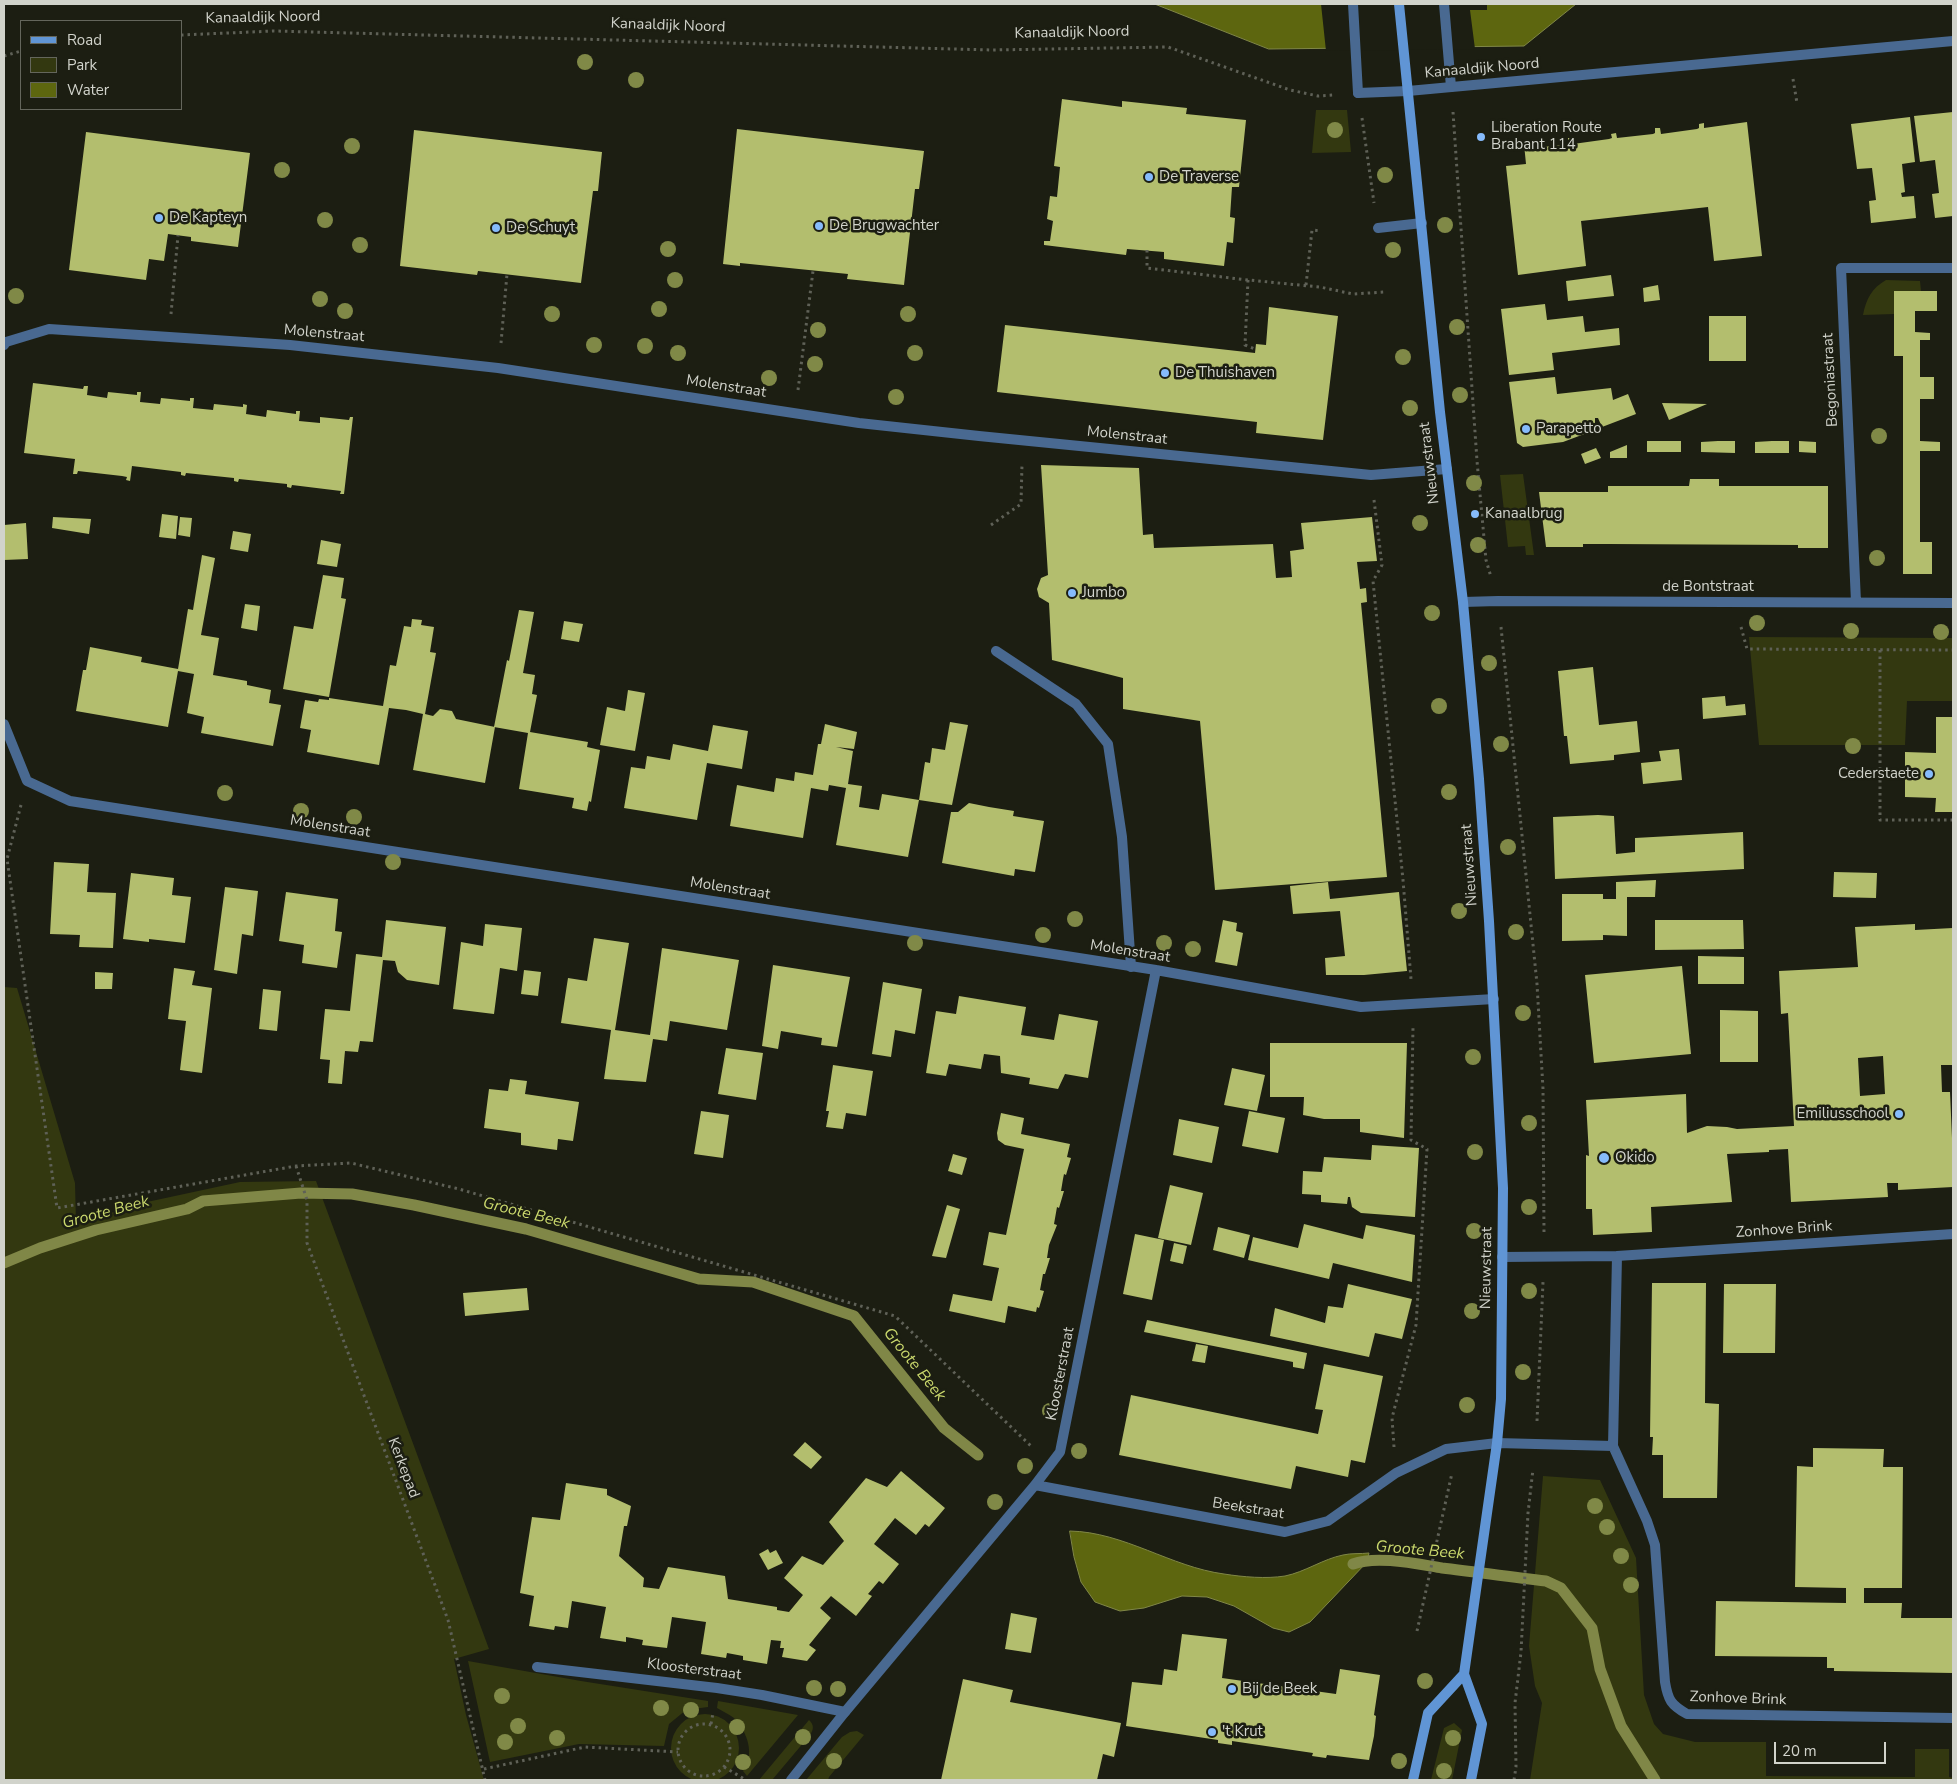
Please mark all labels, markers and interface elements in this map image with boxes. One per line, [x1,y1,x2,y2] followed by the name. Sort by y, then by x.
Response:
[205,8,321,28] street label: Kanaaldijk Noord
[610,15,726,37] street label: Kanaaldijk Noord
[20,20,182,110] legend
[1014,23,1130,43] street label: Kanaaldijk Noord
[67,30,102,50] text: Road
[67,55,97,75] text: Park
[1424,55,1540,83] street label: Kanaaldijk Noord
[67,80,109,100] text: Water
[1491,119,1602,154] place label: Liberation Route Brabant 114
[1475,131,1487,143] marker: Liberation Route Brabant 114
[1159,168,1239,186] place label: De Traverse
[1143,171,1155,183] marker: De Traverse
[169,209,247,227] place label: De Kapteyn
[153,212,165,224] marker: De Kapteyn
[829,217,939,235] place label: De Brugwachter
[506,219,575,237] place label: De Schuyt
[813,220,825,232] marker: De Brugwachter
[490,222,502,234] marker: De Schuyt
[283,322,365,346] street label: Molenstraat
[1820,333,1842,427] street label: Begoniastraat
[1175,364,1275,382] place label: De Thuishaven
[1159,367,1171,379] marker: De Thuishaven
[685,372,767,402] street label: Molenstraat
[1536,420,1602,438] place label: Parapetto
[1416,421,1444,505] street label: Nieuwstraat
[1086,423,1168,449] street label: Molenstraat
[1520,423,1532,435] marker: Parapetto
[1485,505,1563,523] place label: Kanaalbrug
[1469,508,1481,520] marker: Kanaalbrug
[1662,578,1754,596] street label: de Bontstraat
[1082,584,1125,602] place label: Jumbo
[1066,587,1078,599] marker: Jumbo
[1838,765,1919,783] place label: Cederstaete
[1923,768,1935,780] marker: Cederstaete
[289,812,371,842] street label: Molenstraat
[1458,823,1482,907] street label: Nieuwstraat
[689,874,771,904] street label: Molenstraat
[1089,937,1171,967] street label: Molenstraat
[1797,1105,1889,1123] place label: Emiliusschool
[1893,1108,1905,1120] marker: Emiliusschool
[1615,1149,1655,1167] place label: Okido
[1597,1151,1611,1165] marker: Okido
[61,1192,151,1234] water label: Groote Beek
[481,1194,571,1234] water label: Groote Beek
[1735,1218,1833,1242] street label: Zonhove Brink
[1477,1227,1497,1309] street label: Nieuwstraat
[879,1324,949,1406] water label: Groote Beek
[1043,1326,1079,1422] street label: Kloosterstraat
[383,1435,423,1501] street label: Kerkepad
[1211,1494,1285,1524] street label: Beekstraat
[1375,1538,1465,1564] water label: Groote Beek
[646,1655,742,1685] street label: Kloosterstraat
[1242,1680,1317,1698] place label: Bij de Beek
[1226,1683,1238,1695] marker: Bij de Beek
[1689,1688,1787,1710] street label: Zonhove Brink
[1222,1723,1263,1741] place label: 't Krut
[1206,1726,1218,1738] marker: 't Krut
[1777,1732,1890,1764] scale bar
[1782,1741,1817,1761] text: 20 m

